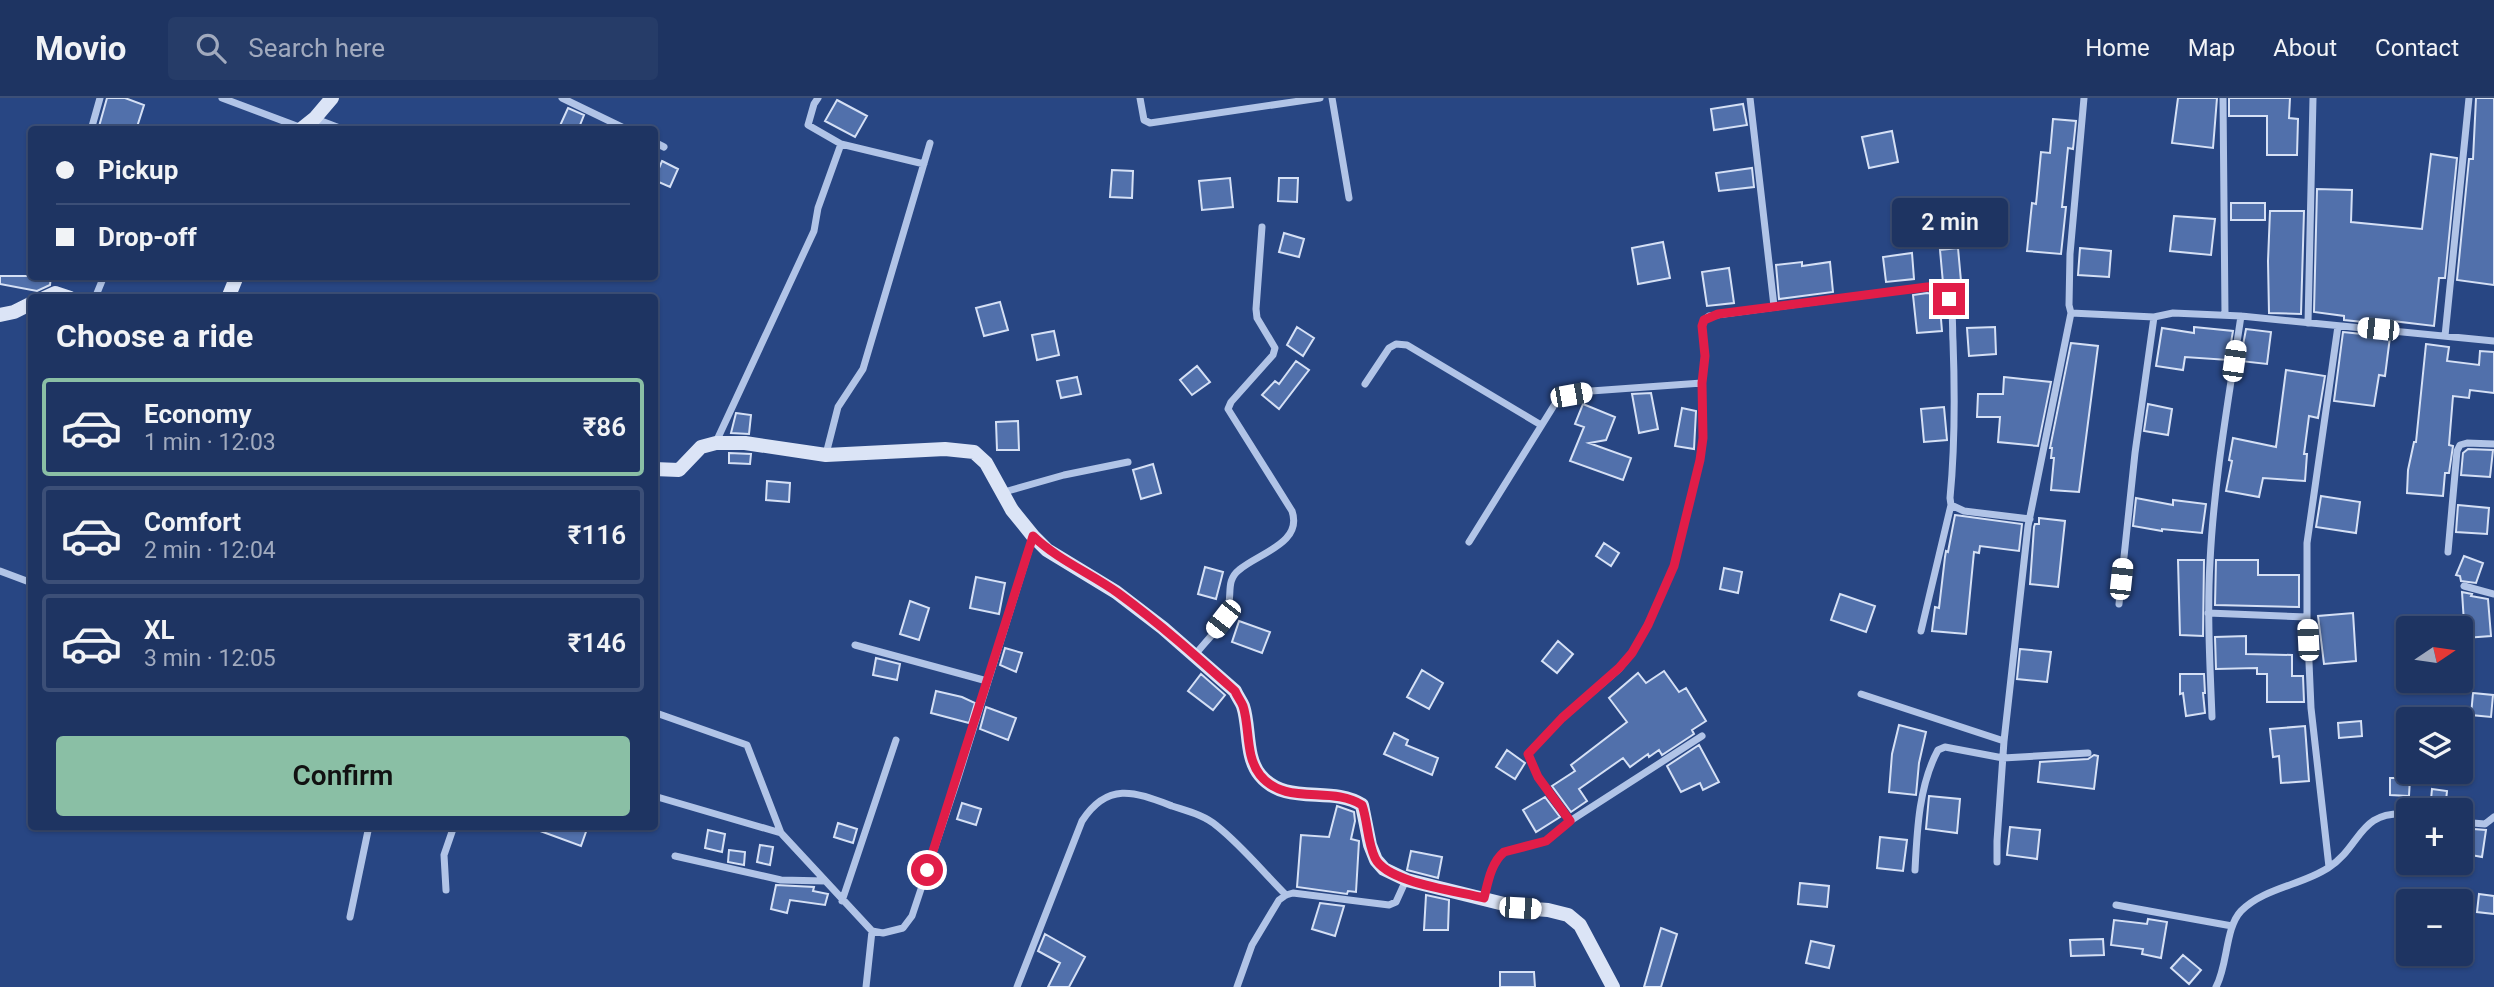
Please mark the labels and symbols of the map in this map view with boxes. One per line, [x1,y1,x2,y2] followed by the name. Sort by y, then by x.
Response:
[1891,198,2007,246] callout: 2 min
[1933,283,1965,315] route end
[2357,316,2400,342] car
[2221,339,2248,383] car
[1549,381,1594,409] car
[2109,557,2134,601] car
[1202,596,1245,642] car
[2396,616,2473,693] north arrow
[2297,618,2320,662] car
[911,854,943,886] route start
[1499,896,1542,920] car

